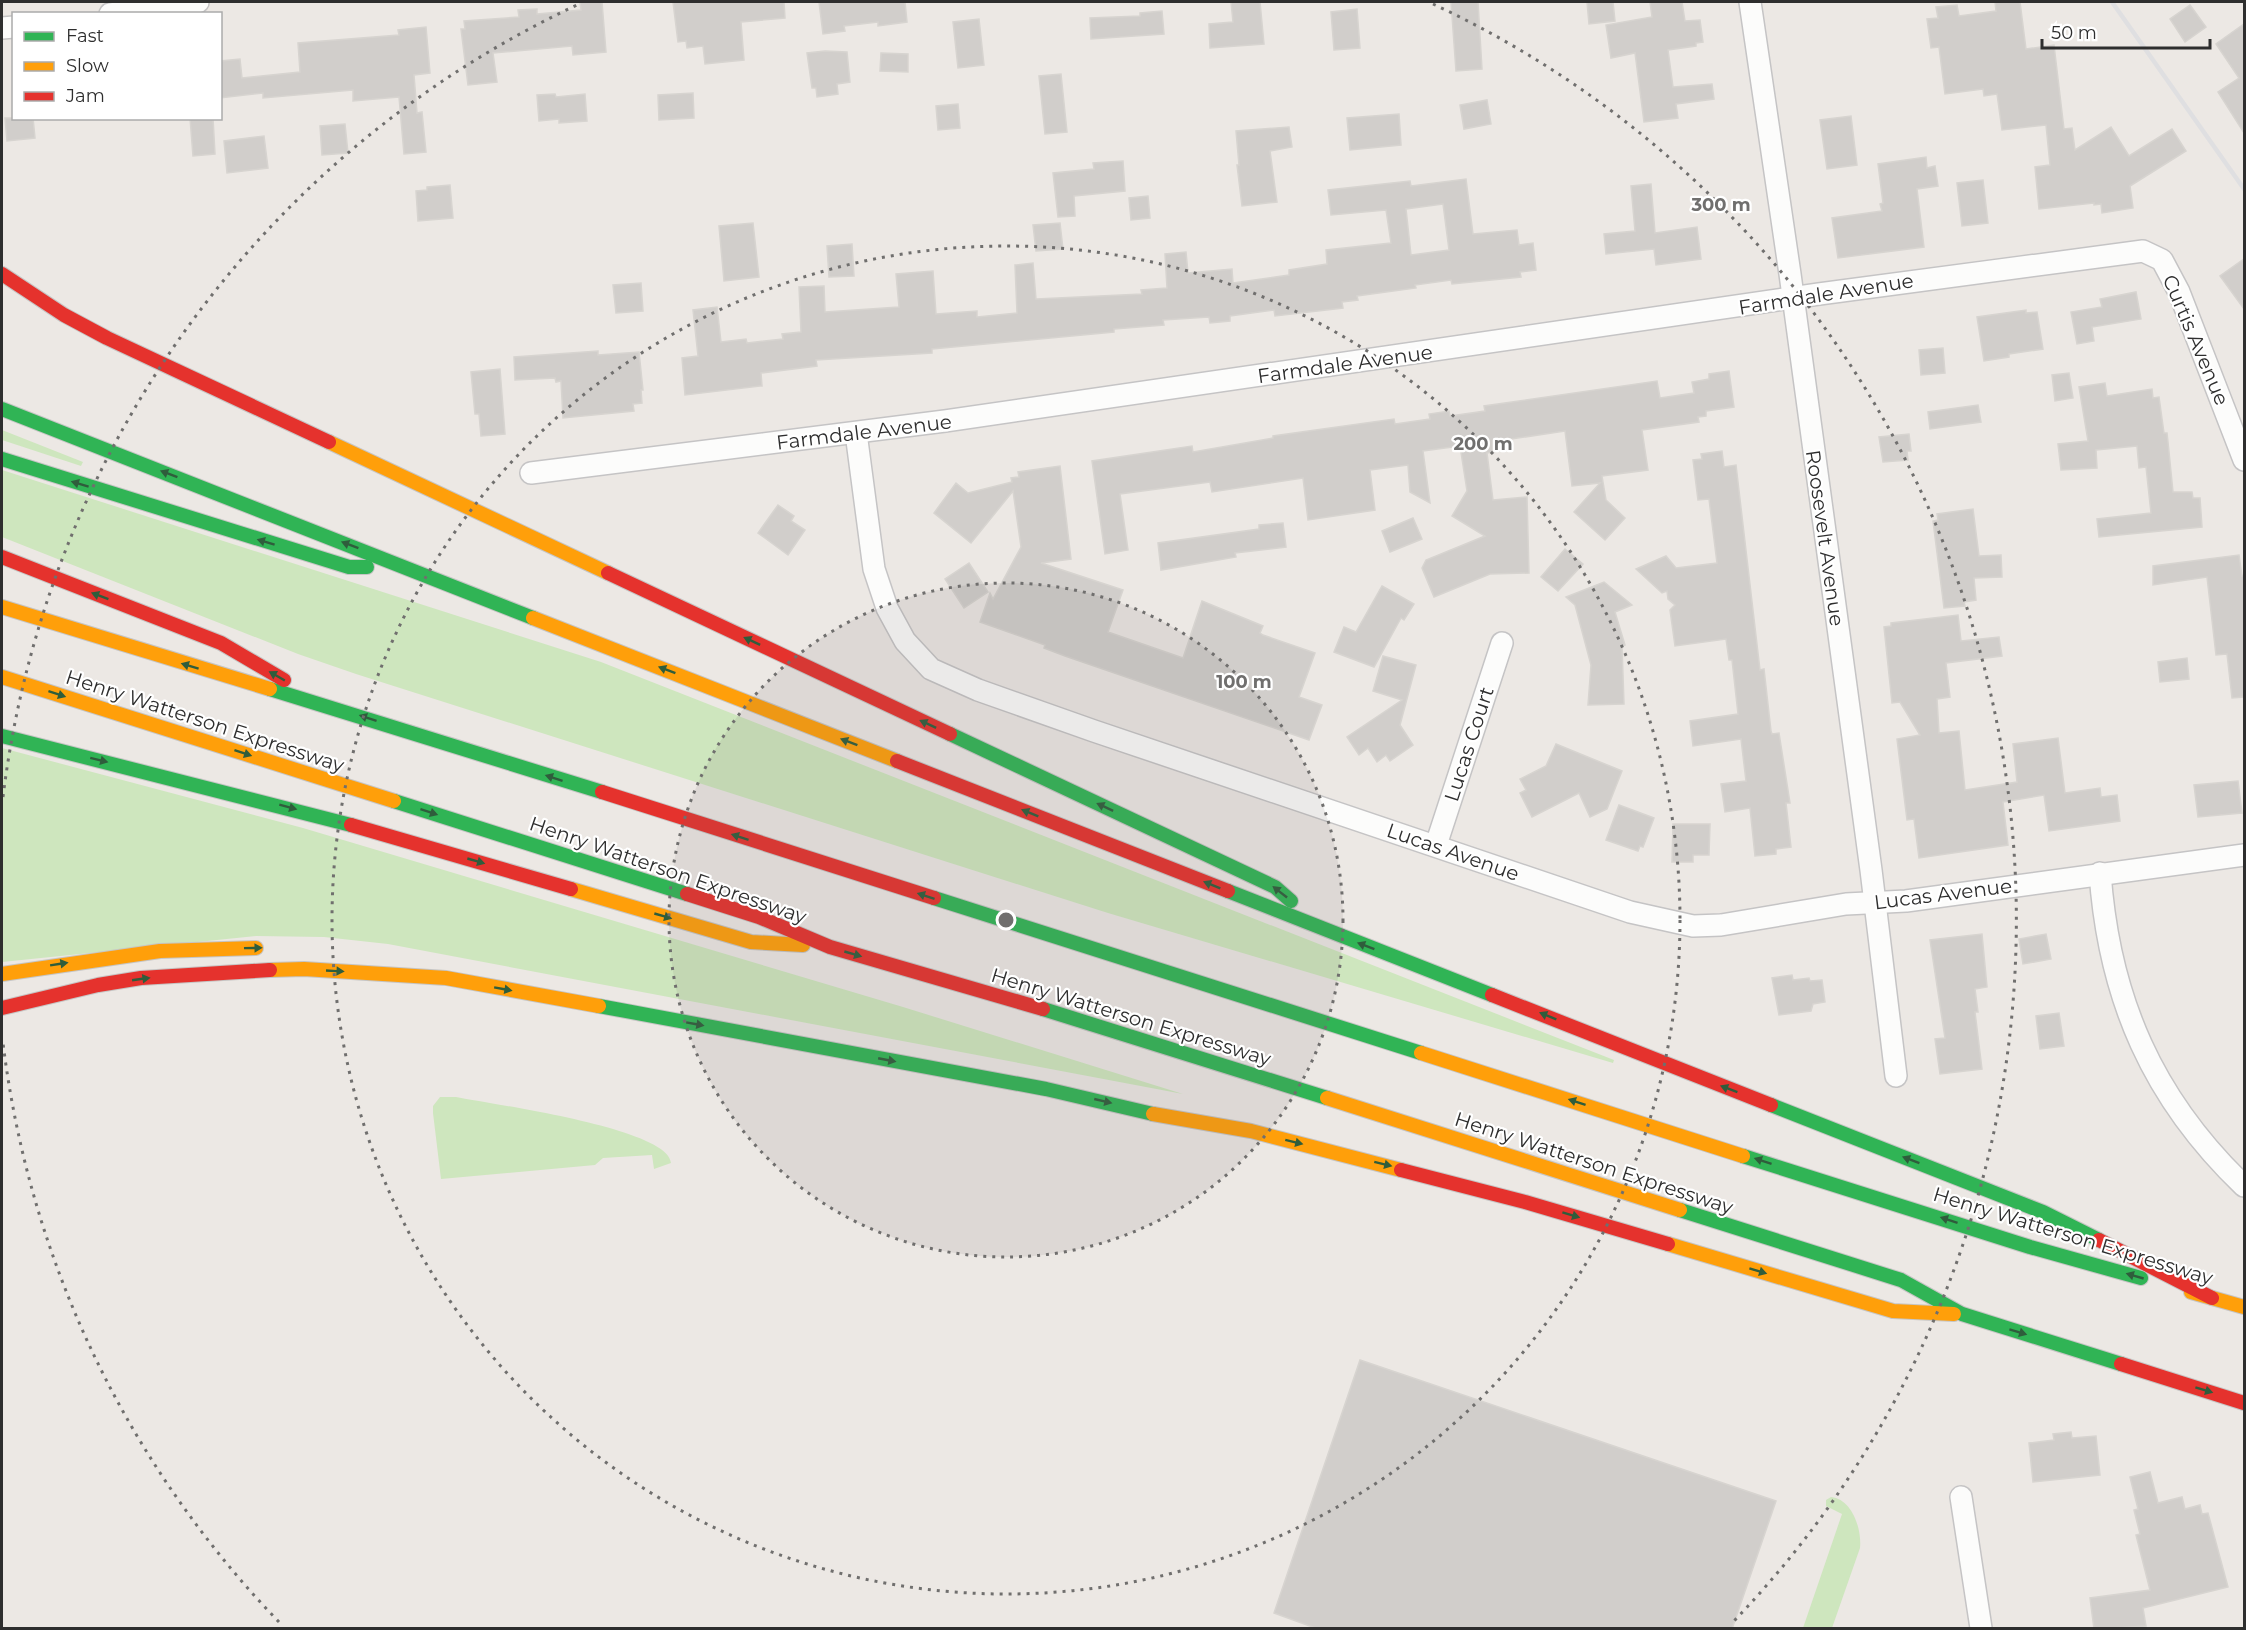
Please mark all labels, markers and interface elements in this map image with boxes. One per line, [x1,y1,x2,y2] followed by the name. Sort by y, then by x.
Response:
[12,12,222,120] legend
[2042,12,2210,50] scale bar
[2051,22,2097,44] text: 50 m
[66,25,104,47] text: Fast
[66,55,109,77] text: Slow
[65,85,105,107] text: Jam
[1690,194,1751,216] text: 300 m
[1737,268,1915,320] street label: Farmdale Avenue
[2158,271,2234,409] street label: Curtis Avenue
[1256,340,1434,388] street label: Farmdale Avenue
[775,409,953,455] street label: Farmdale Avenue
[1453,433,1513,455] text: 200 m
[1801,448,1849,628] street label: Roosevelt Avenue
[159,469,177,479] one-way arrow
[71,478,89,488] one-way arrow
[257,537,275,546] one-way arrow
[341,540,359,549] one-way arrow
[90,591,108,601] one-way arrow
[744,636,761,645] one-way arrow
[181,661,199,670] one-way arrow
[63,665,347,777] street label: Henry Watterson Expressway
[658,665,676,675] one-way arrow
[268,671,285,681] one-way arrow
[1216,671,1272,693] text: 100 m
[1439,684,1499,804] street label: Lucas Court
[48,690,66,700] one-way arrow
[359,713,377,723] one-way arrow
[920,719,937,728] one-way arrow
[840,736,858,746] one-way arrow
[234,749,252,758] one-way arrow
[90,755,108,765] one-way arrow
[545,772,563,782] one-way arrow
[1095,802,1113,812] one-way arrow
[279,803,297,812] one-way arrow
[420,808,438,817] one-way arrow
[1021,808,1039,818] one-way arrow
[526,811,810,929] street label: Henry Watterson Expressway
[1384,818,1522,886] street label: Lucas Avenue
[731,832,749,841] one-way arrow
[467,857,485,866] one-way arrow
[1873,874,2013,914] street label: Lucas Avenue
[1202,880,1220,890] one-way arrow
[1272,885,1288,898] one-way arrow
[917,891,935,900] one-way arrow
[996,910,1016,930] centre of rings
[654,912,672,921] one-way arrow
[1357,941,1375,950] one-way arrow
[244,943,263,953] one-way arrow
[844,950,862,959] one-way arrow
[50,959,69,968] one-way arrow
[988,963,1274,1071] street label: Henry Watterson Expressway
[326,966,345,976] one-way arrow
[131,974,150,983] one-way arrow
[494,984,513,993] one-way arrow
[1539,1011,1557,1020] one-way arrow
[686,1019,705,1028] one-way arrow
[878,1056,897,1065] one-way arrow
[1720,1084,1738,1093] one-way arrow
[1094,1097,1113,1107] one-way arrow
[1568,1097,1586,1106] one-way arrow
[1452,1107,1736,1219] street label: Henry Watterson Expressway
[1285,1137,1303,1147] one-way arrow
[1901,1155,1919,1165] one-way arrow
[1754,1156,1772,1165] one-way arrow
[1373,1159,1392,1169] one-way arrow
[1930,1182,2216,1290] street label: Henry Watterson Expressway
[1562,1211,1580,1220] one-way arrow
[1940,1214,1958,1224] one-way arrow
[1749,1267,1767,1276] one-way arrow
[2126,1271,2144,1280] one-way arrow
[2009,1328,2027,1337] one-way arrow
[2195,1386,2213,1396] one-way arrow

